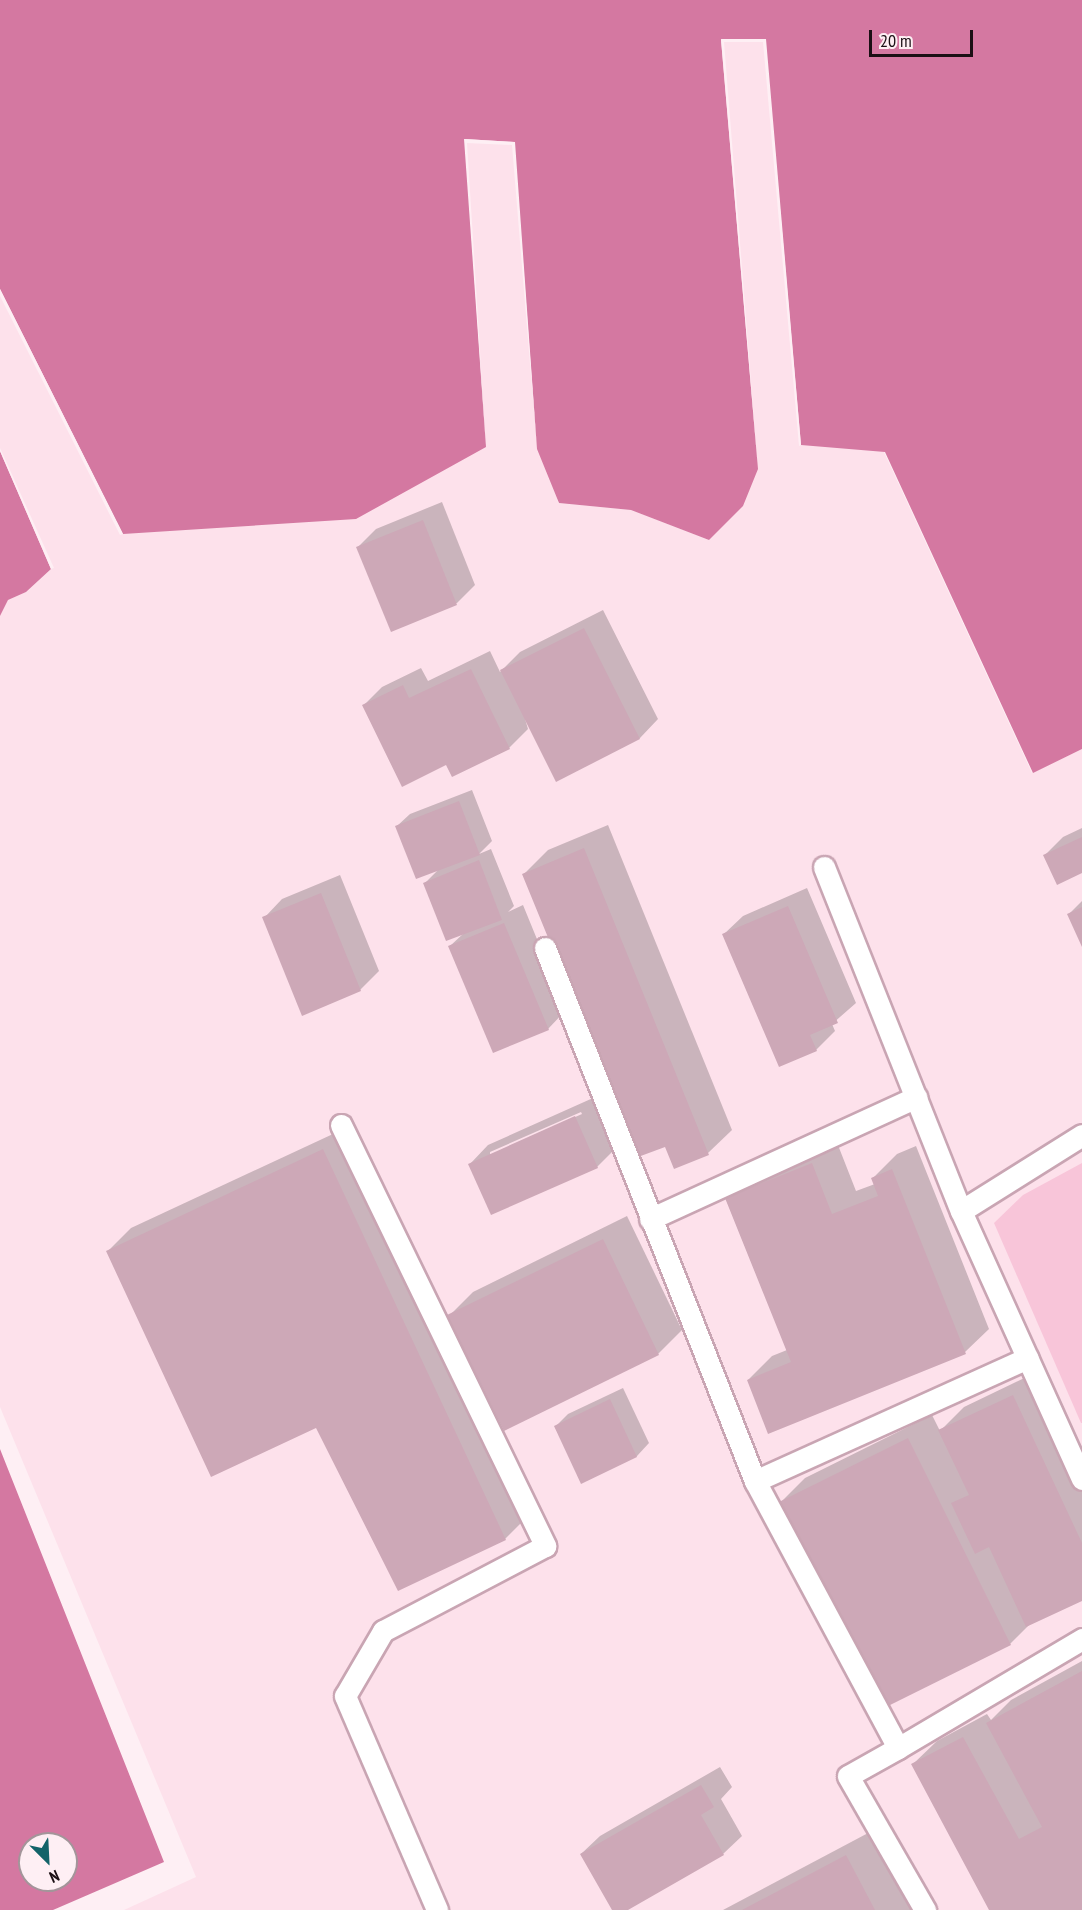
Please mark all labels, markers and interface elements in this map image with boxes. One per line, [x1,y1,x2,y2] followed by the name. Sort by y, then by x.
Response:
[872,18,976,56] scale bar
[880,29,912,52] text: 20 m
[18,1832,78,1892] north arrow
[47,1866,63,1888] text: N

